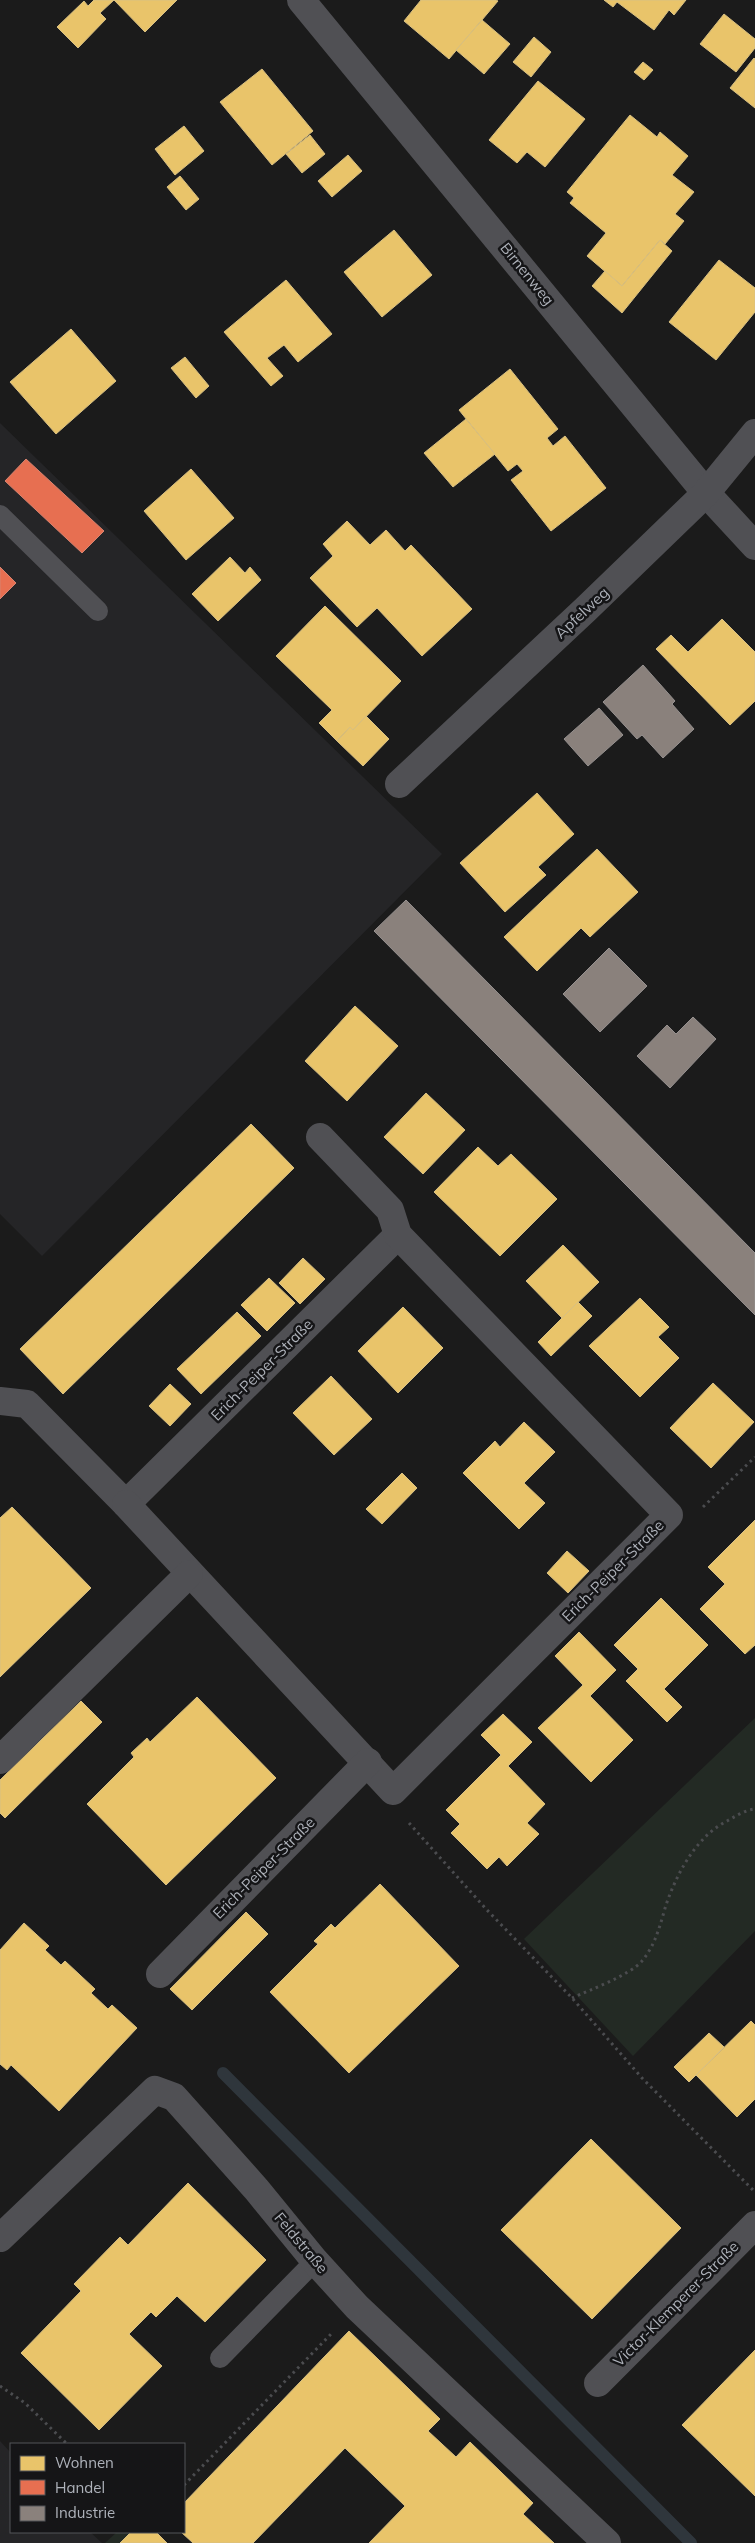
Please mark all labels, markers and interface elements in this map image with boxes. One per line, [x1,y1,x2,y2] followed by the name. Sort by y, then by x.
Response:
[496,239,558,309] street label: Birnenweg
[551,583,613,642] street label: Apfelweg
[207,1315,317,1425] street label: Erich-Peiper-Straße
[558,1516,668,1626] street label: Erich-Peiper-Straße
[209,1813,319,1923] street label: Erich-Peiper-Straße
[270,2208,332,2277] street label: Feldstraße
[609,2237,742,2370] street label: Victor-Klemperer-Straße
[10,2443,185,2533] legend
[55,2453,114,2472] text: Wohnen
[55,2478,105,2497] text: Handel
[55,2503,115,2522] text: Industrie

